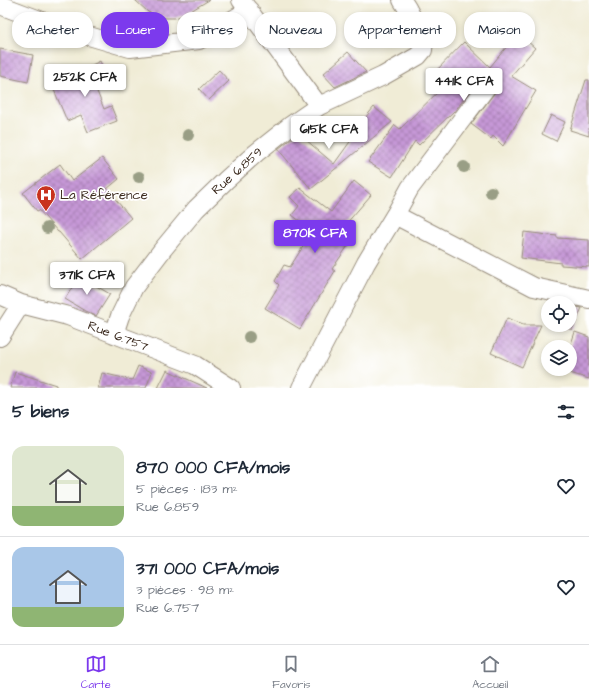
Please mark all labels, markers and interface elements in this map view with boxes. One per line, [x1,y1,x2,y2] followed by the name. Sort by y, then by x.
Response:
[12,12,93,48] chip: Acheter
[101,12,169,48] chip: Louer
[177,12,247,48] chip: Filtres
[255,12,336,48] chip: Nouveau
[344,12,456,48] chip: Appartement
[464,12,535,48] chip: Maison
[44,64,126,98] pin: 252K CFA
[53,68,117,86] text: 252K CFA
[423,68,505,102] pin: 441K CFA
[435,72,493,90] text: 441K CFA
[288,116,370,150] pin: 615K CFA
[300,120,358,138] text: 615K CFA
[208,143,266,199] street label: Rue 6.859
[35,184,57,212] hospital icon: La Référence
[60,186,148,204] place label: La Référence
[274,220,356,254] pin: 870K CFA
[283,224,347,242] text: 870K CFA
[46,262,128,296] pin: 371K CFA
[59,266,115,284] text: 371K CFA
[541,296,577,376] map controls
[541,296,577,332] button: locate
[85,316,151,356] street label: Rue 6.757
[541,340,577,376] button: layers
[12,400,69,424] text: 5 biens
[555,401,577,423] icon: filters
[136,456,290,480] text: 870 000 CFA/mois
[44,462,92,510] icon: home
[555,475,577,497] icon: heart
[136,480,238,498] text: 5 pièces · 183 m²
[136,498,199,516] text: Rue 6.859
[136,557,279,581] text: 371 000 CFA/mois
[44,563,92,611] icon: home
[555,576,577,598] icon: heart
[136,581,234,599] text: 3 pièces · 98 m²
[136,599,199,617] text: Rue 6.757
[81,653,111,692] tab: Carte
[272,653,311,692] tab: Favoris
[472,653,508,692] tab: Accueil

